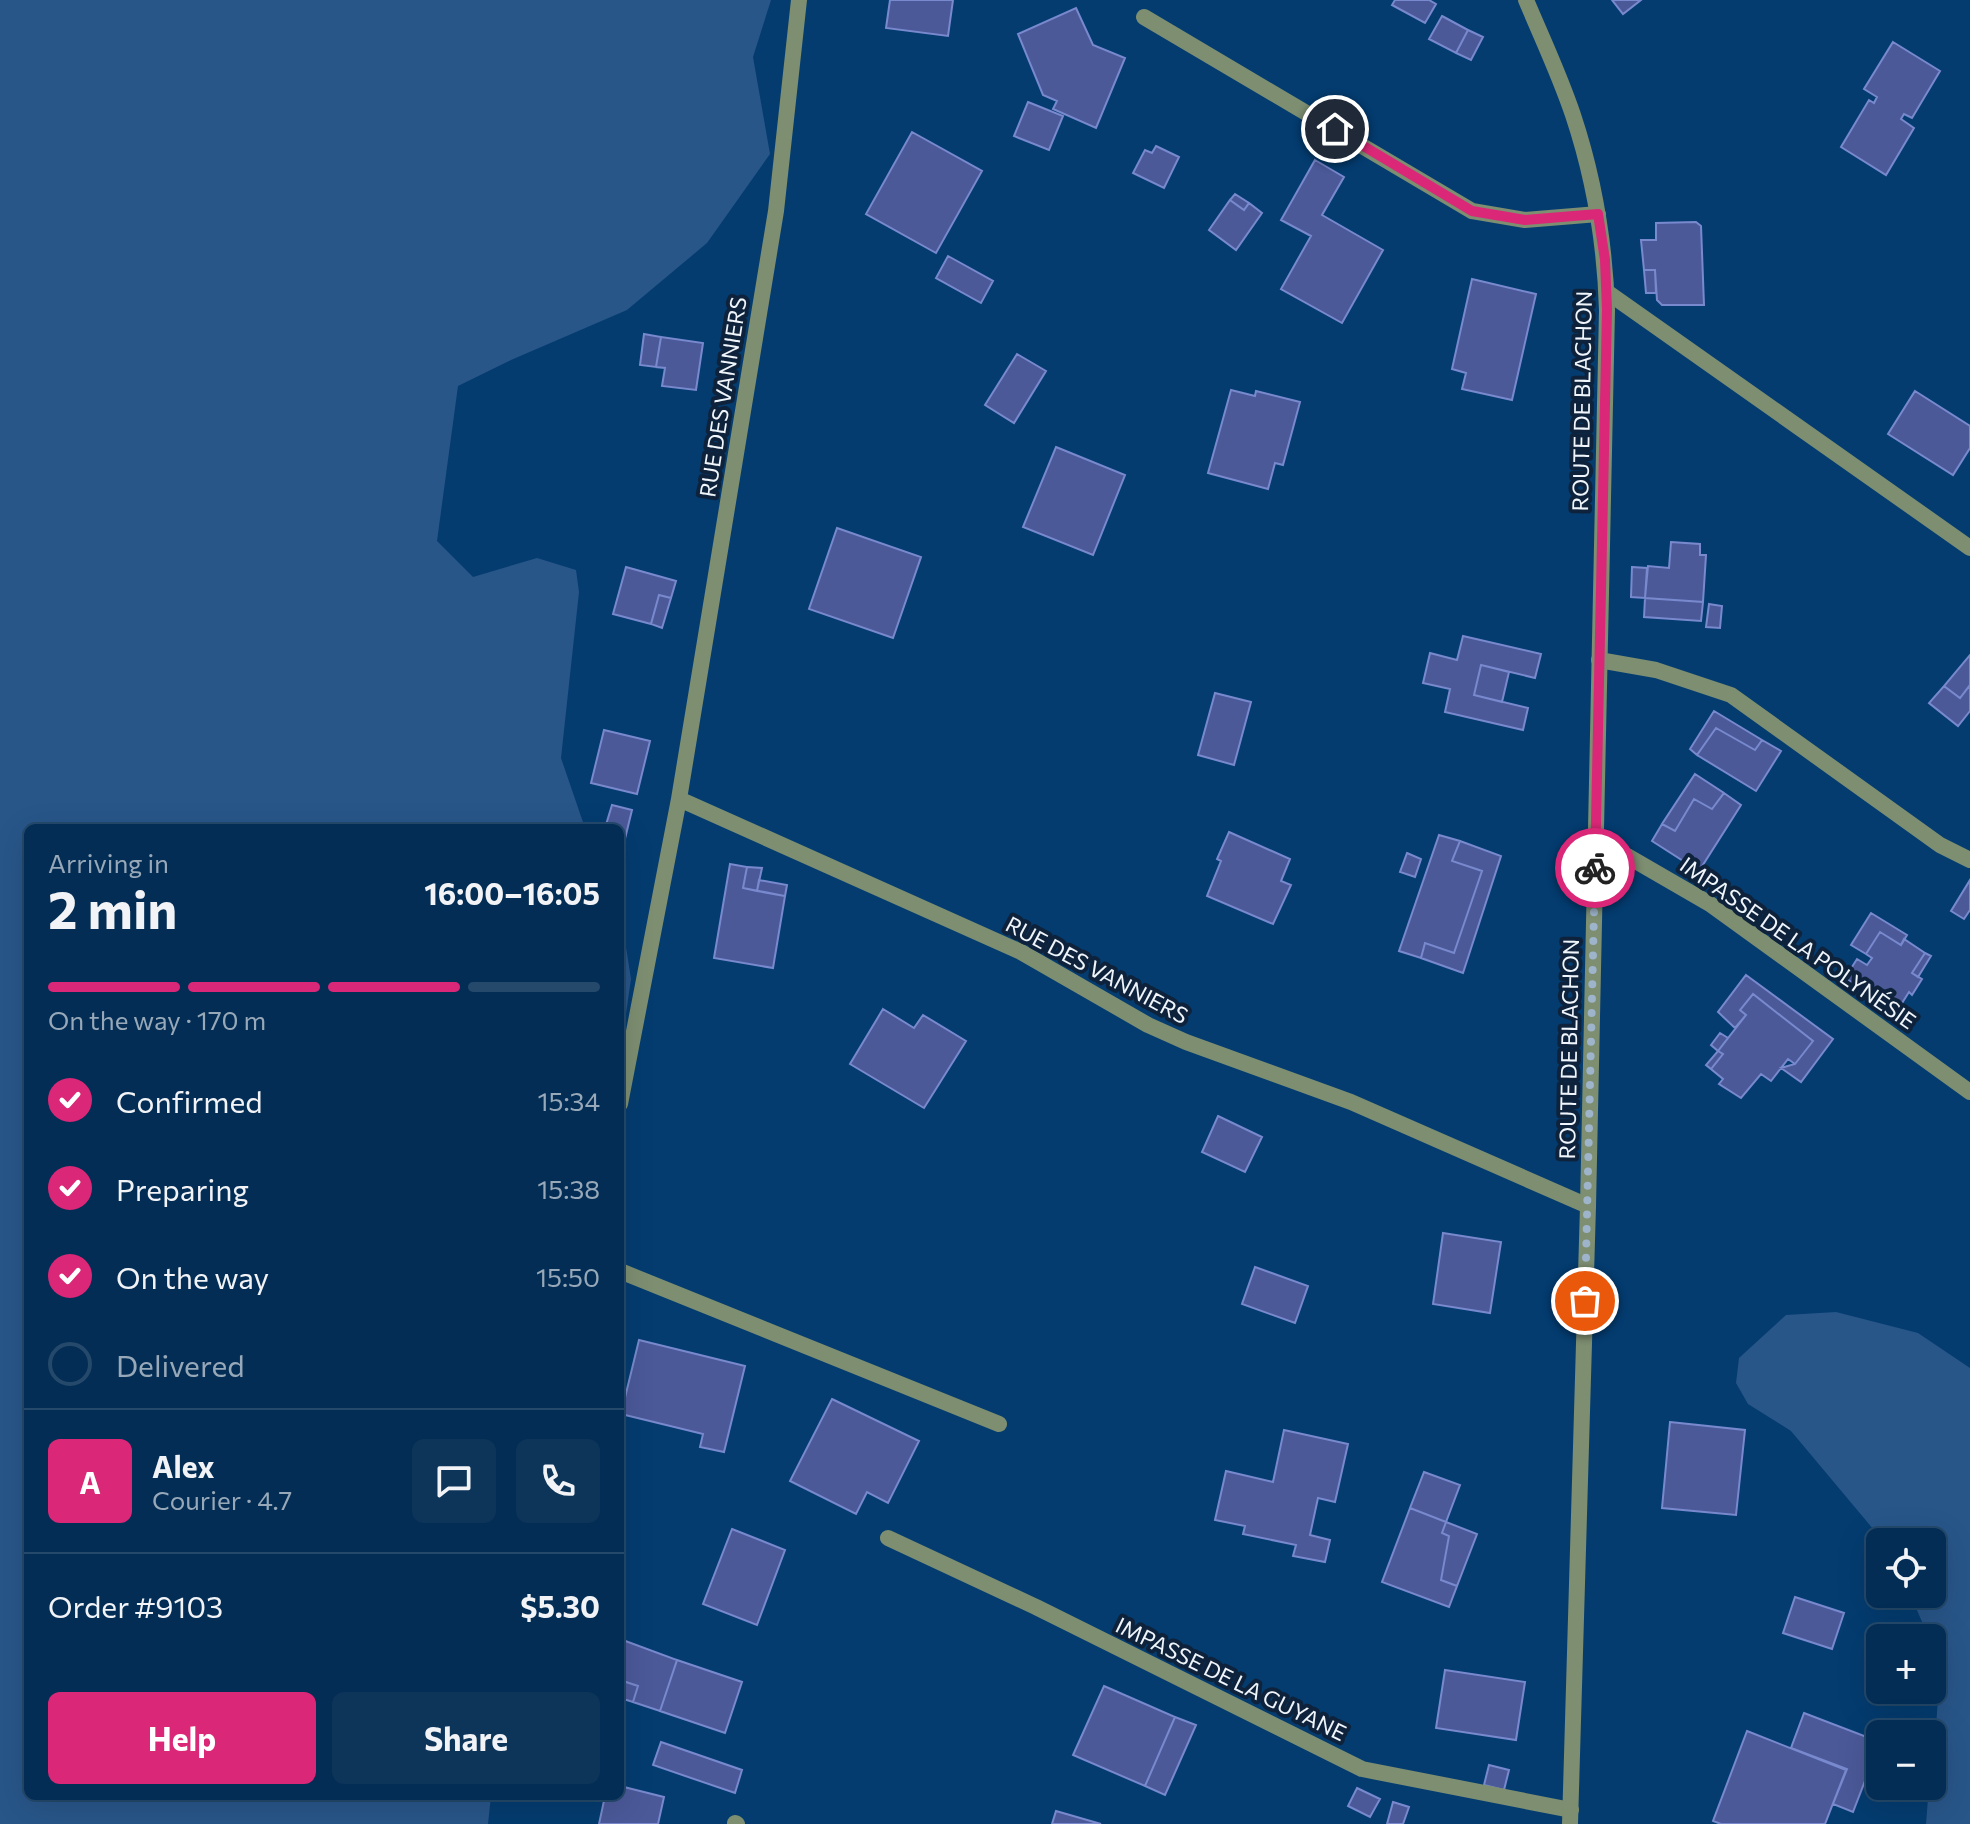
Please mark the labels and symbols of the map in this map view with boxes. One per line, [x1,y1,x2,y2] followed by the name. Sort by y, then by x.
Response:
[1301,95,1369,163] pin
[1566,290,1597,512] street label: ROUTE DE BLACHON
[693,295,752,499] street label: RUE DES VANNIERS
[1555,828,1635,908] courier
[1675,851,1921,1034] street label: IMPASSE DE LA POLYNÉSIE
[1001,910,1193,1029] street label: RUE DES VANNIERS
[1553,938,1584,1160] street label: ROUTE DE BLACHON
[1551,1267,1619,1335] pin
[1112,1611,1351,1746] street label: IMPASSE DE LA GUYANE

